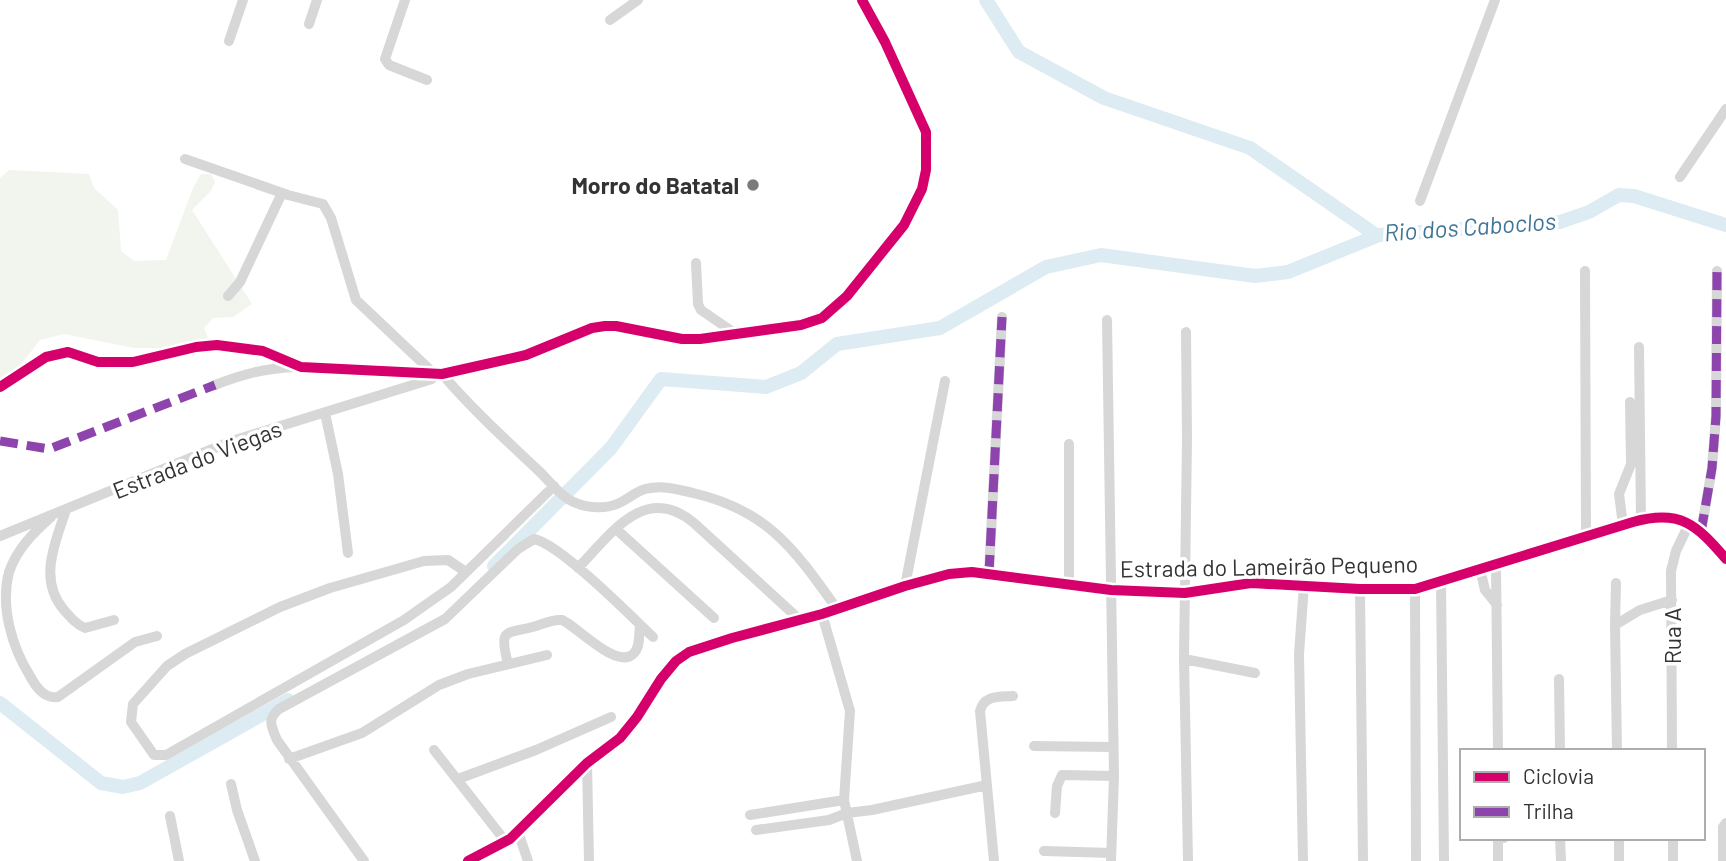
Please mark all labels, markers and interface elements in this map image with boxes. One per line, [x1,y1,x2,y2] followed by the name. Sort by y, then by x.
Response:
[571,171,739,199] place label: Morro do Batatal
[745,177,761,193] marker: Morro do Batatal
[1383,206,1557,246] water label: Rio dos Caboclos
[109,414,285,504] street label: Estrada do Viegas
[1120,549,1418,583] street label: Estrada do Lameirão Pequeno
[1658,608,1686,664] street label: Rua A
[1460,749,1705,840] legend
[1523,763,1594,788] text: Ciclovia
[1523,798,1574,823] text: Trilha

